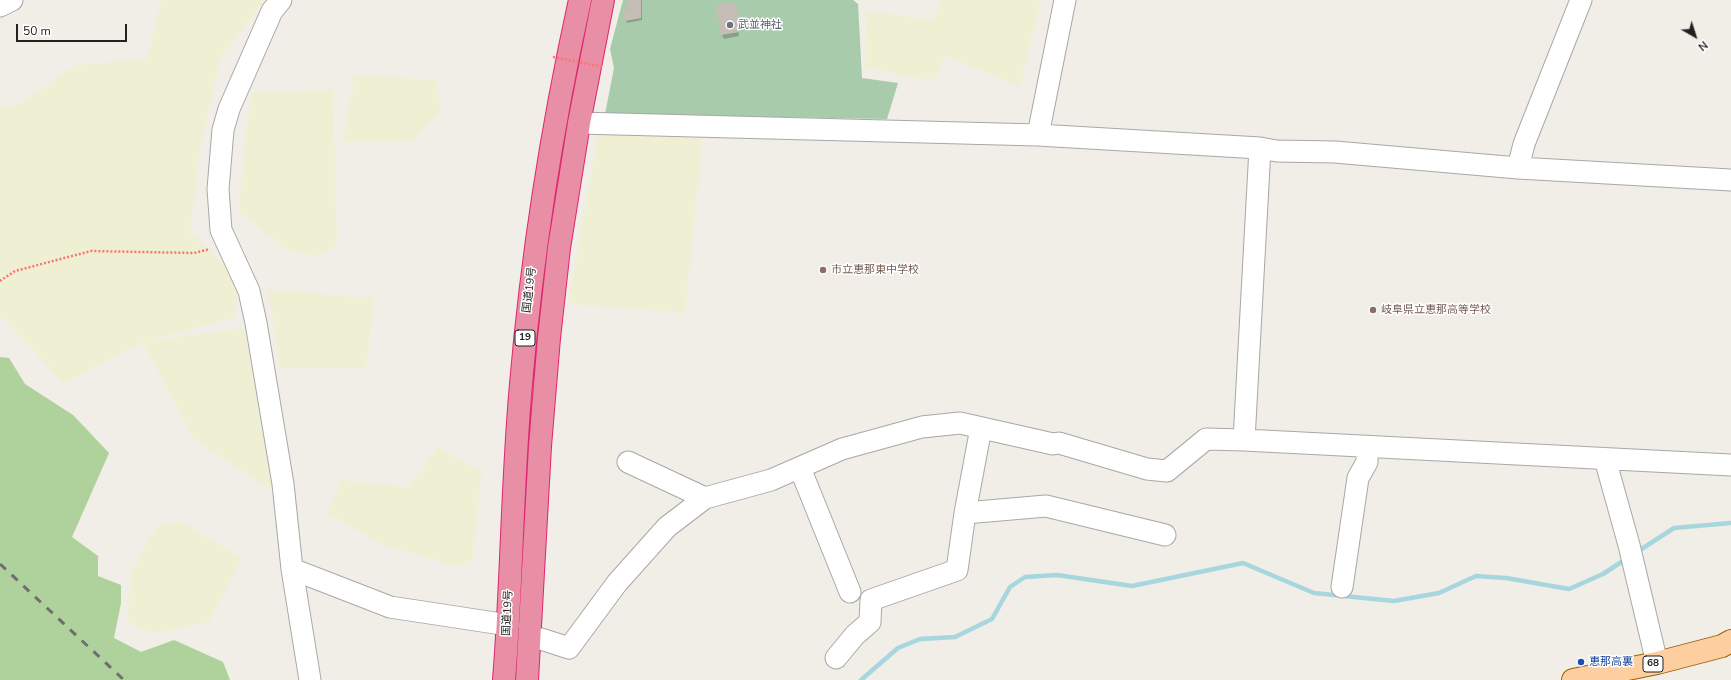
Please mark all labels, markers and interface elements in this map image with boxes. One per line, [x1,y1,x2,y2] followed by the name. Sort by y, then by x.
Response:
[18,16,129,42] scale bar
[1675,16,1715,56] north arrow
[738,18,782,32] place label: 武並神社
[725,20,735,30] marker: 武並神社
[23,23,51,39] text: 50 m
[1695,37,1711,54] text: N
[831,263,919,277] place label: 市立恵那東中学校
[818,265,828,275] marker: 市立恵那東中学校
[521,266,539,314] street label: 国道19号
[1381,303,1491,317] place label: 岐阜県立恵那高等学校
[1368,305,1378,315] marker: 岐阜県立恵那高等学校
[515,330,535,346] road number: 19
[500,590,516,636] street label: 国道19号
[1589,655,1633,669] place label: 恵那高裏
[1643,656,1663,672] road number: 68
[1576,657,1586,667] marker: 恵那高裏

